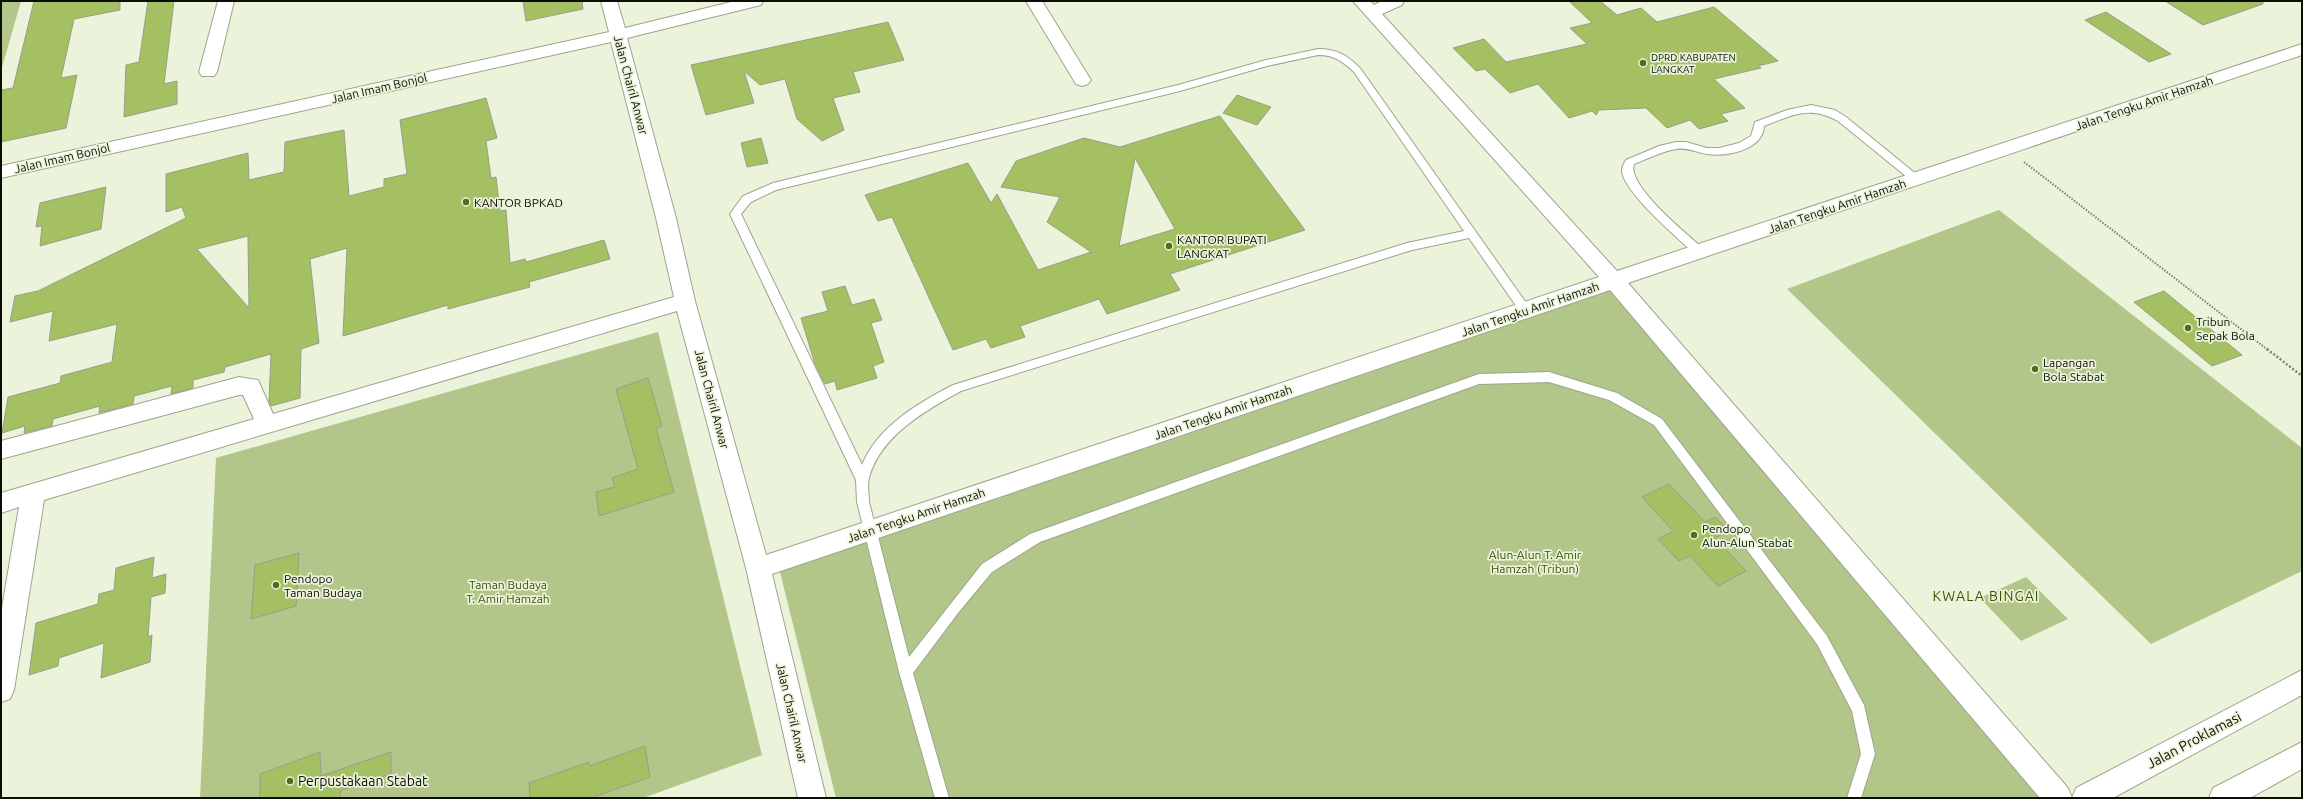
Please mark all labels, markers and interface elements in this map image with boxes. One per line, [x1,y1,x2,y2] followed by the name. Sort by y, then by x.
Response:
[611,34,651,137] street label: Jalan Chairil Anwar
[1651,52,1736,75] place label: DPRD KABUPATEN LANGKAT
[1638,58,1648,68] marker: DPRD KABUPATEN LANGKAT
[330,71,428,105] street label: Jalan Imam Bonjol
[2073,73,2215,133] street label: Jalan Tengku Amir Hamzah
[13,141,111,175] street label: Jalan Imam Bonjol
[1766,176,1908,236] street label: Jalan Tengku Amir Hamzah
[474,196,563,209] place label: KANTOR BPKAD
[461,197,471,207] marker: KANTOR BPKAD
[1177,233,1266,260] place label: KANTOR BUPATI LANGKAT
[1164,241,1174,251] marker: KANTOR BUPATI LANGKAT
[1459,279,1601,339] street label: Jalan Tengku Amir Hamzah
[2196,315,2255,342] place label: Tribun Sepak Bola
[2183,323,2193,333] marker: Tribun Sepak Bola
[692,348,732,451] street label: Jalan Chairil Anwar
[2043,356,2105,383] place label: Lapangan Bola Stabat
[2030,364,2040,374] marker: Lapangan Bola Stabat
[1152,382,1294,442] street label: Jalan Tengku Amir Hamzah
[845,485,987,545] street label: Jalan Tengku Amir Hamzah
[1702,522,1793,549] place label: Pendopo Alun-Alun Stabat
[1689,530,1699,540] marker: Pendopo Alun-Alun Stabat
[1489,548,1582,576] park label: Alun-Alun T. Amir Hamzah (Tribun)
[284,572,362,599] place label: Pendopo Taman Budaya
[466,578,550,605] park label: Taman Budaya T. Amir Hamzah
[271,580,281,590] marker: Pendopo Taman Budaya
[1933,588,2039,604] district label: KWALA BINGAI
[774,662,810,765] street label: Jalan Chairil Anwar
[2144,708,2244,772] street label: Jalan Proklamasi
[298,773,428,789] place label: Perpustakaan Stabat
[285,776,295,786] marker: Perpustakaan Stabat

